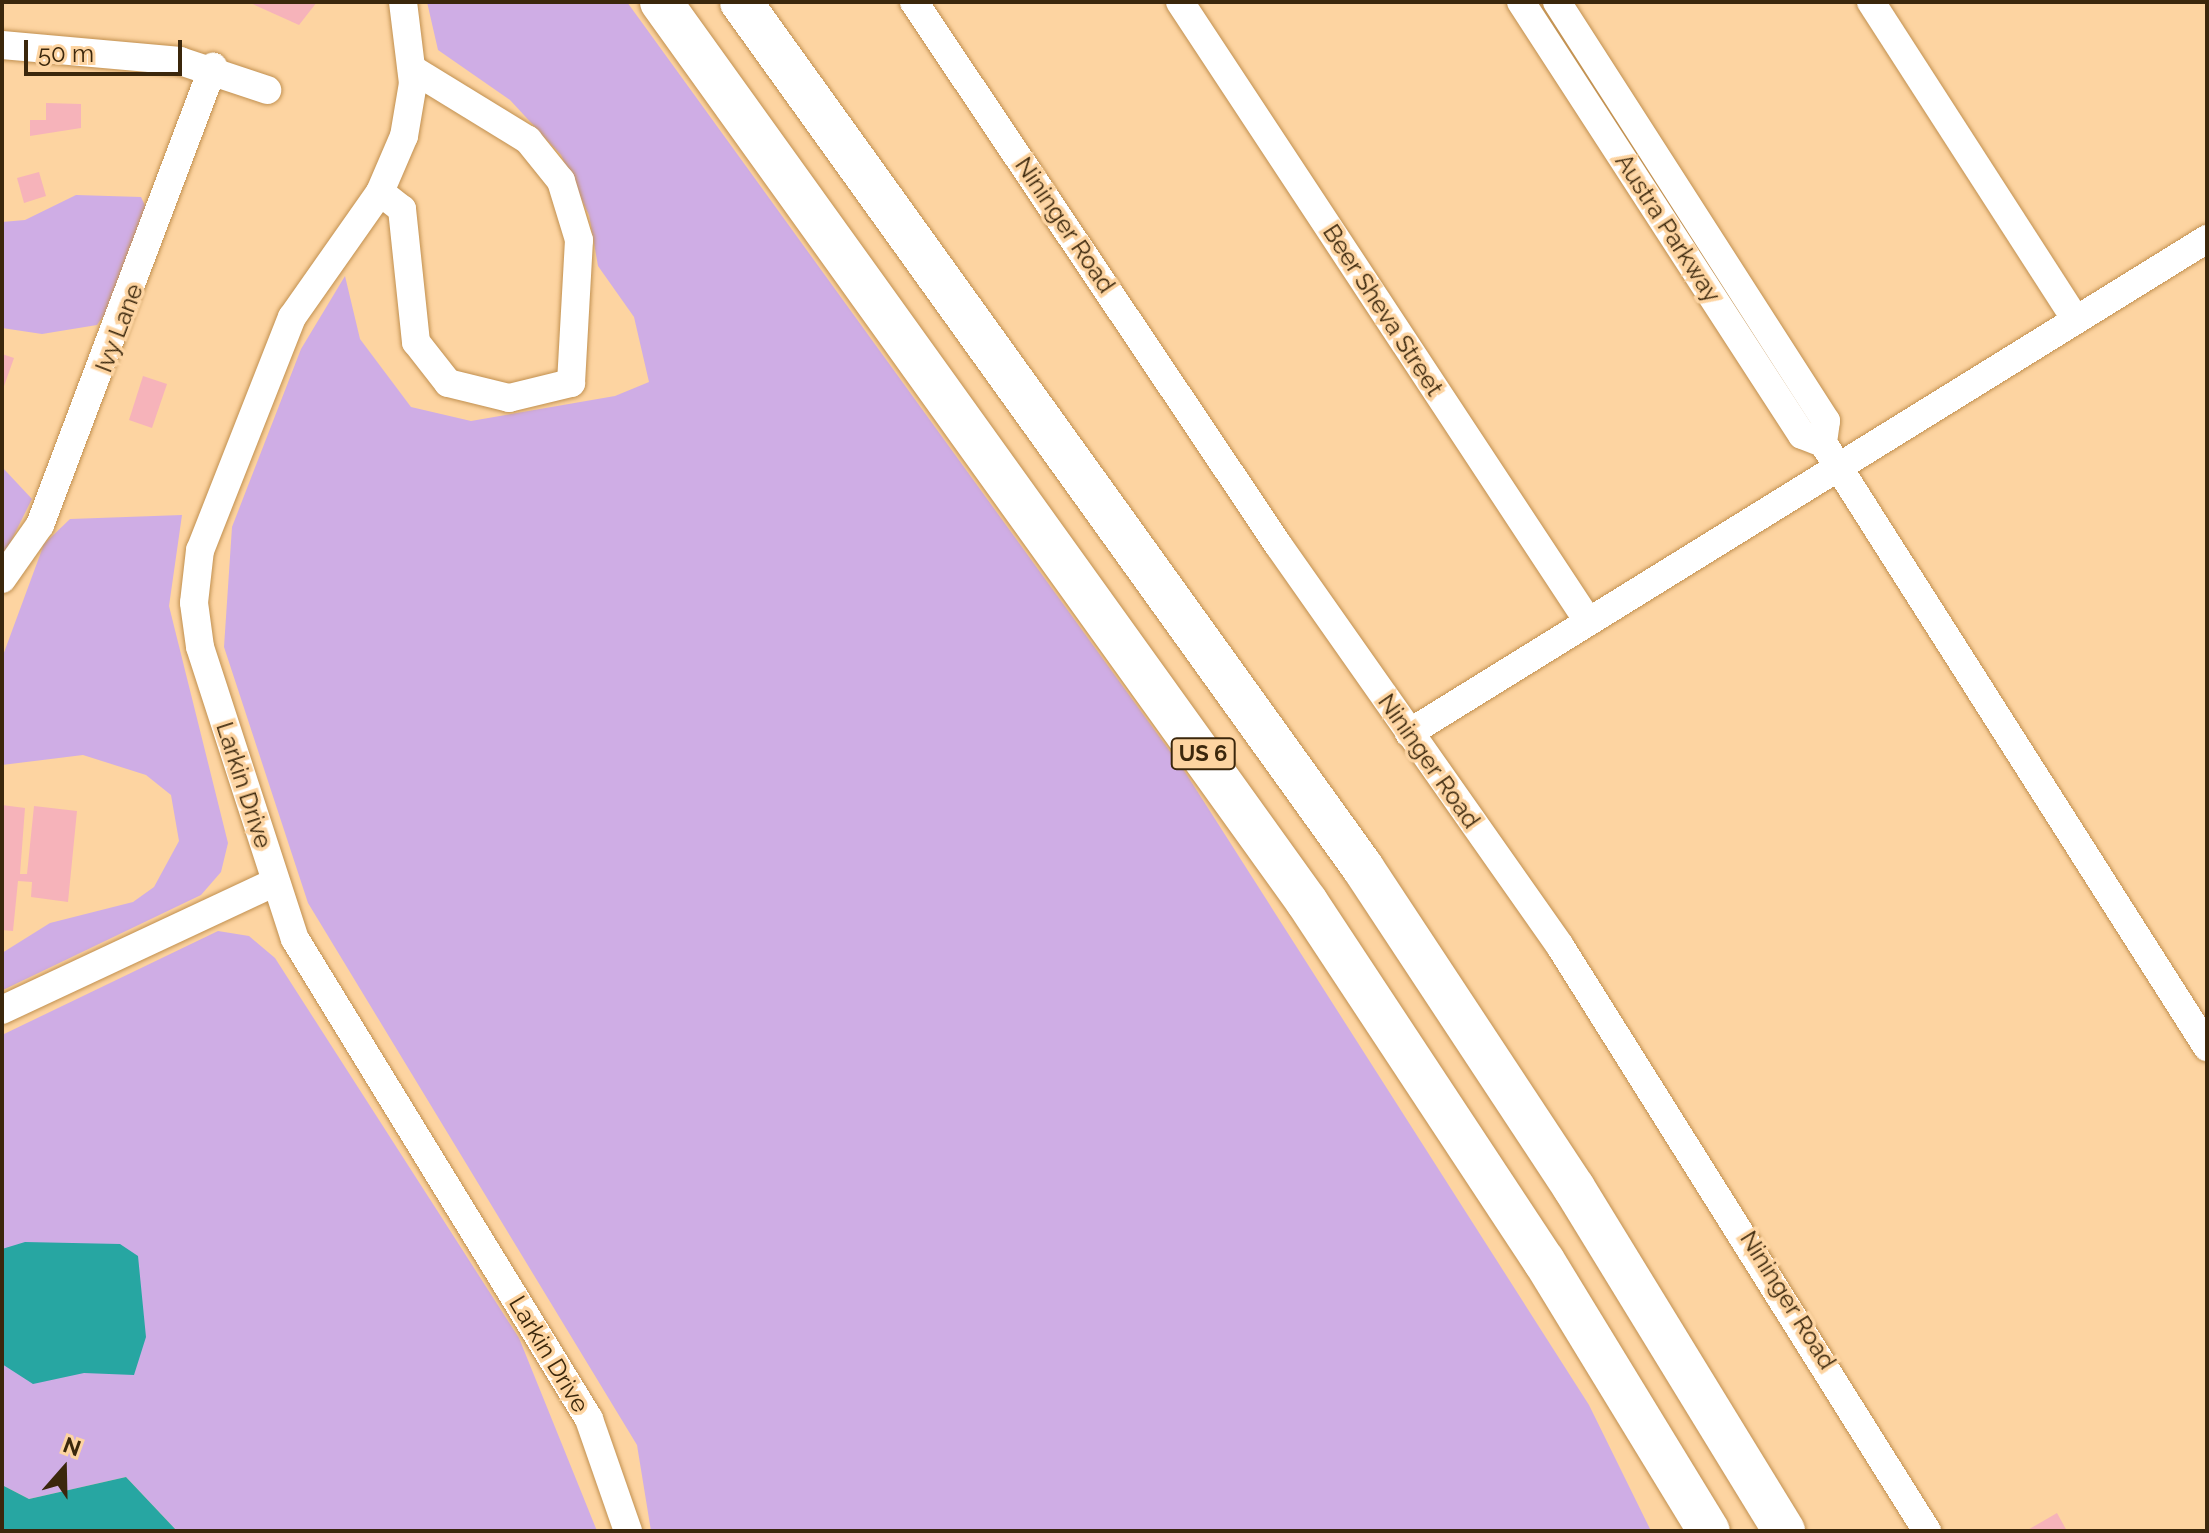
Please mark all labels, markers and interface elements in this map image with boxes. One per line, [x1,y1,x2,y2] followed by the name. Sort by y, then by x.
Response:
[28,24,186,74] scale bar
[38,39,94,68] text: 50 m
[1609,148,1727,308] street label: Austra Parkway
[1009,151,1121,299] street label: Nininger Road
[1317,219,1449,401] street label: Beer Sheva Street
[89,279,149,377] street label: Ivy Lane
[1372,688,1486,834] street label: Nininger Road
[210,718,278,852] street label: Larkin Drive
[1169,736,1237,772] road number: US 6
[1734,1225,1842,1375] street label: Nininger Road
[503,1291,595,1417] street label: Larkin Drive
[24,1429,104,1509] north arrow
[60,1431,85,1462] text: N

